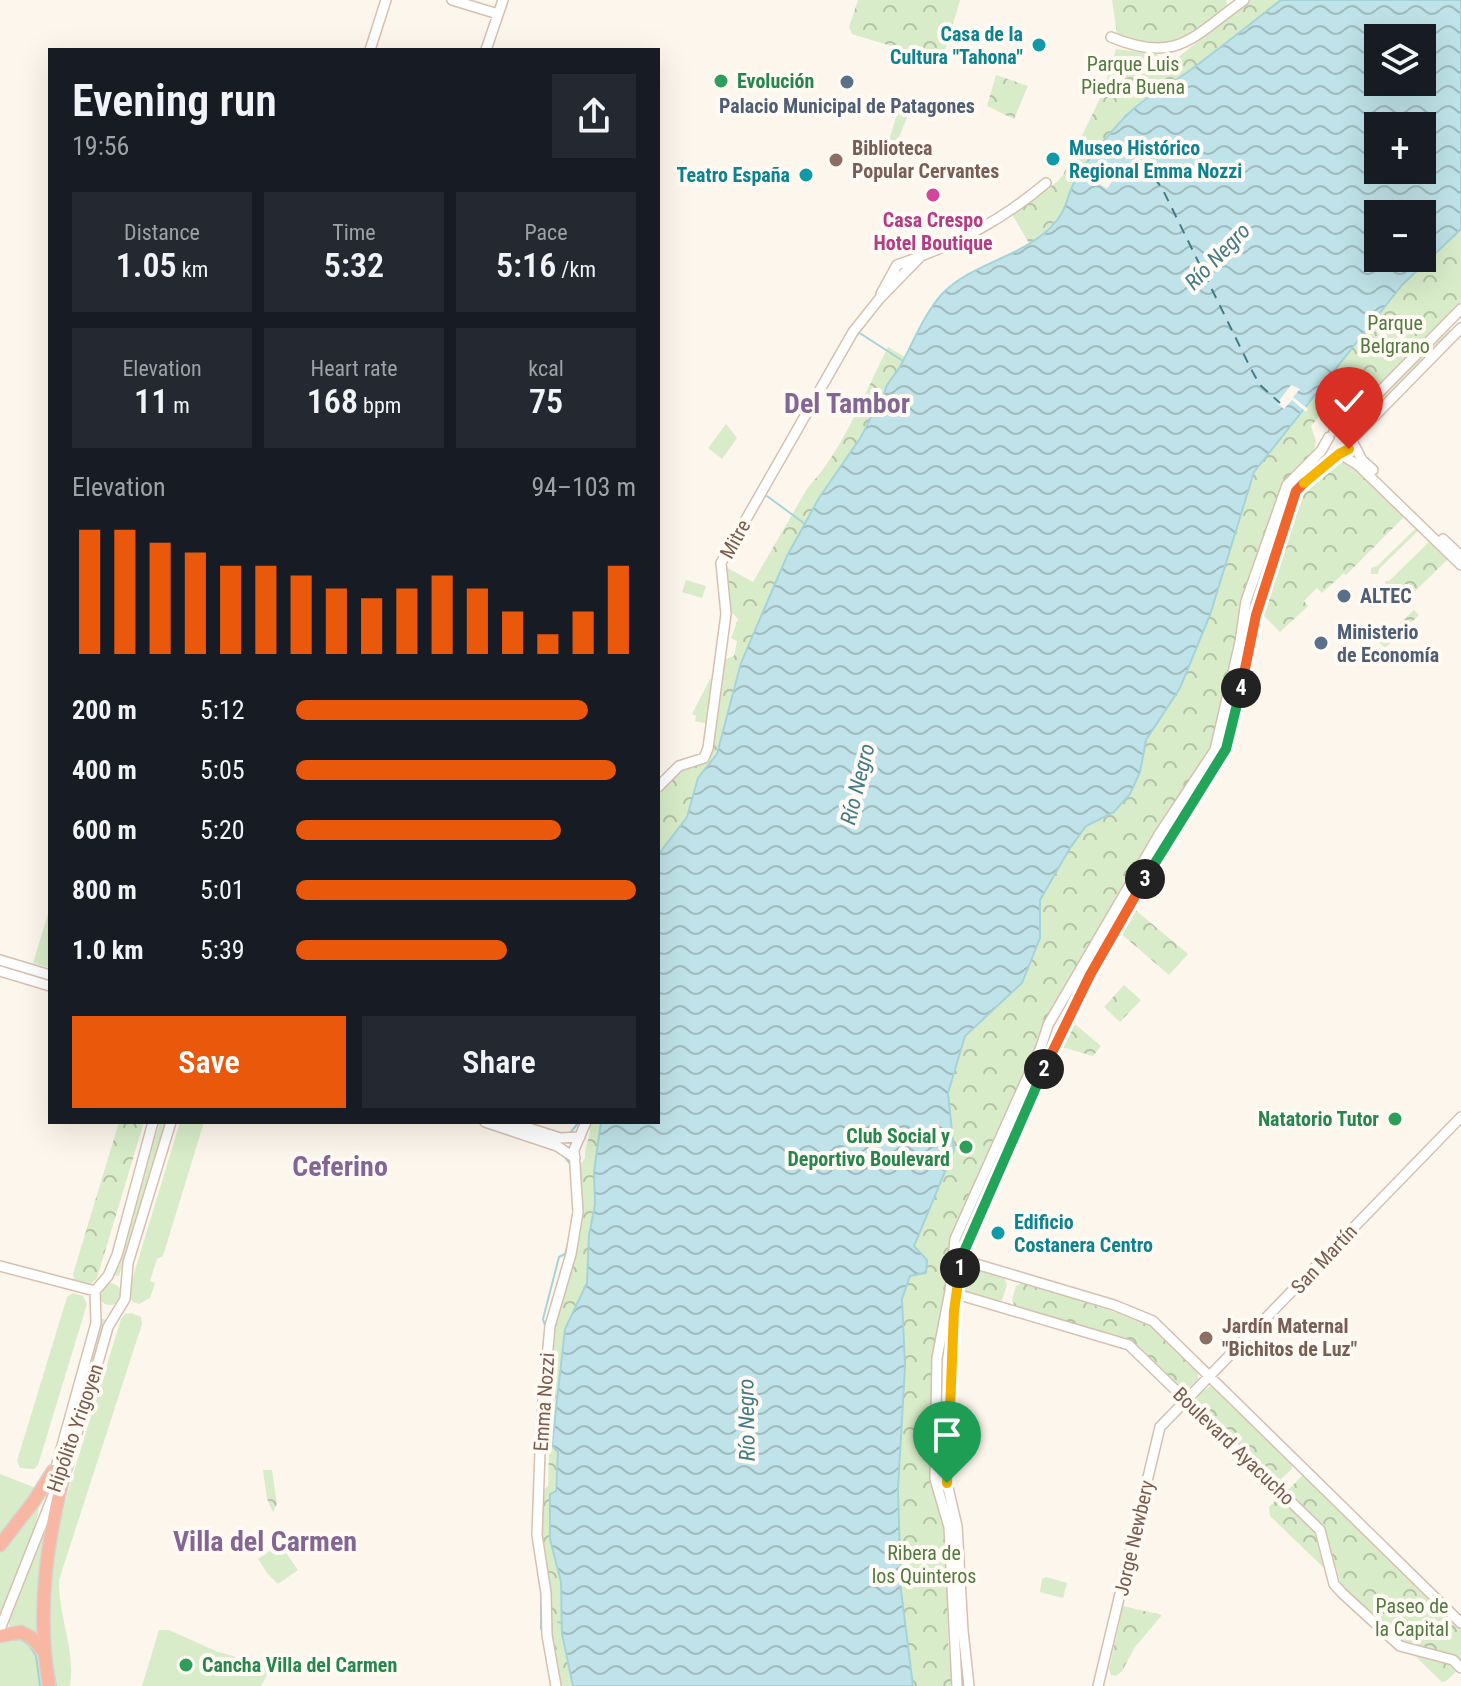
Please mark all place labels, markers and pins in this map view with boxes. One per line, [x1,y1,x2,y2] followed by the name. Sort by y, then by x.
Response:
[890,22,1023,69] place label: Casa de la Cultura "Tahona"
[1030,36,1048,54] marker: Casa de la Cultura "Tahona"
[737,69,814,93] place label: Evolución
[712,72,730,90] marker: Evolución
[838,73,856,91] marker: Palacio Municipal de Patagones
[719,94,975,118] place label: Palacio Municipal de Patagones
[852,136,999,183] place label: Biblioteca Popular Cervantes
[1069,136,1242,183] place label: Museo Histórico Regional Emma Nozzi
[1044,150,1062,168] marker: Museo Histórico Regional Emma Nozzi
[827,151,845,169] marker: Biblioteca Popular Cervantes
[677,163,790,187] place label: Teatro España
[797,166,815,184] marker: Teatro España
[924,186,942,204] marker: Casa Crespo Hotel Boutique
[873,208,993,255] place label: Casa Crespo Hotel Boutique
[1315,367,1383,449] pin
[1360,584,1412,608] place label: ALTEC
[1335,587,1353,605] marker: ALTEC
[1337,620,1439,667] place label: Ministerio de Economía
[1312,634,1330,652] marker: Ministerio de Economía
[1221,668,1261,708] pin: 4
[1125,859,1165,899] pin: 3
[1024,1049,1064,1089] pin: 2
[1258,1107,1379,1131] place label: Natatorio Tutor
[1386,1110,1404,1128] marker: Natatorio Tutor
[788,1124,950,1171] place label: Club Social y Deportivo Boulevard
[957,1138,975,1156] marker: Club Social y Deportivo Boulevard
[1014,1210,1153,1257] place label: Edificio Costanera Centro
[989,1224,1007,1242] marker: Edificio Costanera Centro
[940,1248,980,1288] pin: 1
[1222,1314,1357,1361] place label: Jardín Maternal "Bichitos de Luz"
[1197,1329,1215,1347] marker: Jardín Maternal "Bichitos de Luz"
[913,1401,981,1483] pin
[202,1653,397,1677] place label: Cancha Villa del Carmen
[177,1656,195,1674] marker: Cancha Villa del Carmen

